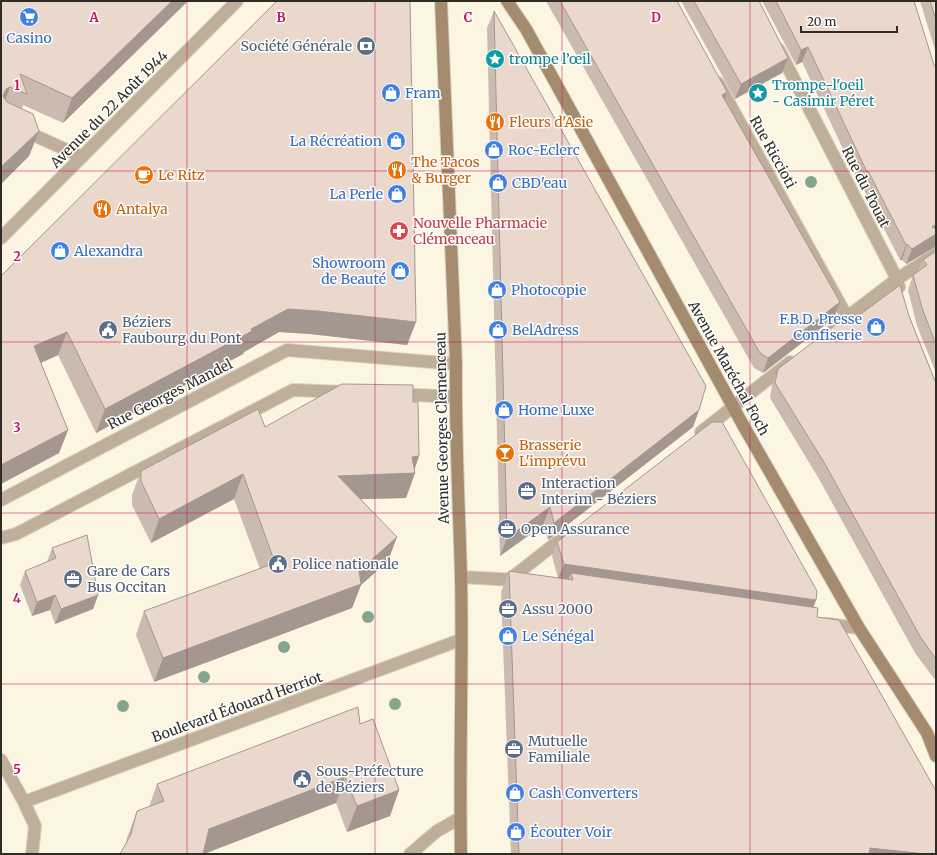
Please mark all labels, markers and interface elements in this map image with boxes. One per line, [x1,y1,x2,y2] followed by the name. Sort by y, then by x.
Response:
[18,6,40,28] supermarket icon: Casino
[801,8,897,34] scale bar
[88,9,99,26] text: A
[276,9,286,26] text: B
[464,9,473,26] text: C
[651,9,661,26] text: D
[807,14,836,29] text: 20 m
[6,29,52,47] place label: Casino
[355,35,377,57] bank icon: Société Générale
[241,37,352,55] place label: Société Générale
[46,46,172,172] street label: Avenue du 22 Août 1944
[484,48,506,70] place icon: trompe l’œil
[509,50,591,68] place label: trompe l’œil
[772,76,875,110] place label: Trompe-l'oeil - Casimir Péret
[14,77,20,94] text: 1
[380,82,402,104] shop icon: Fram
[747,82,769,104] place icon: Trompe-l'oeil - Casimir Péret
[405,84,441,102] place label: Fram
[484,111,506,133] restaurant icon: Fleurs d'Asie
[509,113,593,131] place label: Fleurs d'Asie
[746,113,800,192] street label: Rue Riccioti
[385,130,407,152] shop icon: La Récréation
[290,132,382,150] place label: La Récréation
[483,139,505,161] shop icon: Roc-Eclerc
[508,141,580,159] place label: Roc-Eclerc
[838,143,894,231] street label: Rue du Touat
[411,153,480,187] place label: The Tacos & Burger
[386,159,408,181] restaurant icon: The Tacos & Burger
[133,164,155,186] cafe icon: Le Ritz
[158,166,205,184] place label: Le Ritz
[487,172,509,194] shop icon: CBD'eau
[512,174,567,192] place label: CBD'eau
[386,183,408,205] shop icon: La Perle
[329,185,383,203] place label: La Perle
[91,198,113,220] restaurant icon: Antalya
[115,200,168,218] place label: Antalya
[413,214,547,248] place label: Nouvelle Pharmacie Clémenceau
[388,220,410,242] pharmacy icon: Nouvelle Pharmacie Clémenceau
[49,240,71,262] shop icon: Alexandra
[73,242,143,260] place label: Alexandra
[13,248,21,265] text: 2
[312,254,386,288] place label: Showroom de Beauté
[389,260,411,282] shop icon: Showroom de Beauté
[486,279,508,301] shop icon: Photocopie
[511,281,586,299] place label: Photocopie
[684,297,774,439] street label: Avenue Maréchal Foch
[779,310,862,344] place label: F.B.D. Presse Confiserie
[122,313,242,347] place label: Béziers Faubourg du Pont
[865,316,887,338] shop icon: F.B.D. Presse Confiserie
[97,319,119,341] public building icon: Béziers Faubourg du Pont
[487,319,509,341] shop icon: BelAdress
[512,321,579,339] place label: BelAdress
[431,332,453,525] street label: Avenue Georges Clemenceau
[105,354,236,433] street label: Rue Georges Mandel
[493,399,515,421] shop icon: Home Luxe
[518,401,594,419] place label: Home Luxe
[13,419,21,436] text: 3
[519,436,587,470] place label: Brasserie L'imprévu
[494,442,516,464] bar icon: Brasserie L'imprévu
[541,474,657,508] place label: Interaction Interim - Béziers
[516,480,538,502] office icon: Interaction Interim - Béziers
[496,518,518,540] office icon: Open Assurance
[521,520,630,538] place label: Open Assurance
[267,553,289,575] public building icon: Police nationale
[292,555,399,573] place label: Police nationale
[87,562,170,596] place label: Gare de Cars Bus Occitan
[62,568,84,590] office icon: Gare de Cars Bus Occitan
[13,590,22,607] text: 4
[497,598,519,620] office icon: Assu 2000
[521,600,593,618] place label: Assu 2000
[497,625,519,647] shop icon: Le Sénégal
[522,627,595,645] place label: Le Sénégal
[149,668,325,746] street label: Boulevard Édouard Herriot
[528,732,590,766] place label: Mutuelle Familiale
[503,738,525,760] office icon: Mutuelle Familiale
[13,761,21,778] text: 5
[316,762,424,796] place label: Sous-Préfecture de Béziers
[291,768,313,790] public building icon: Sous-Préfecture de Béziers
[504,782,526,804] shop icon: Cash Converters
[529,784,638,802] place label: Cash Converters
[505,821,527,843] shop icon: Écouter Voir
[530,823,612,841] place label: Écouter Voir

